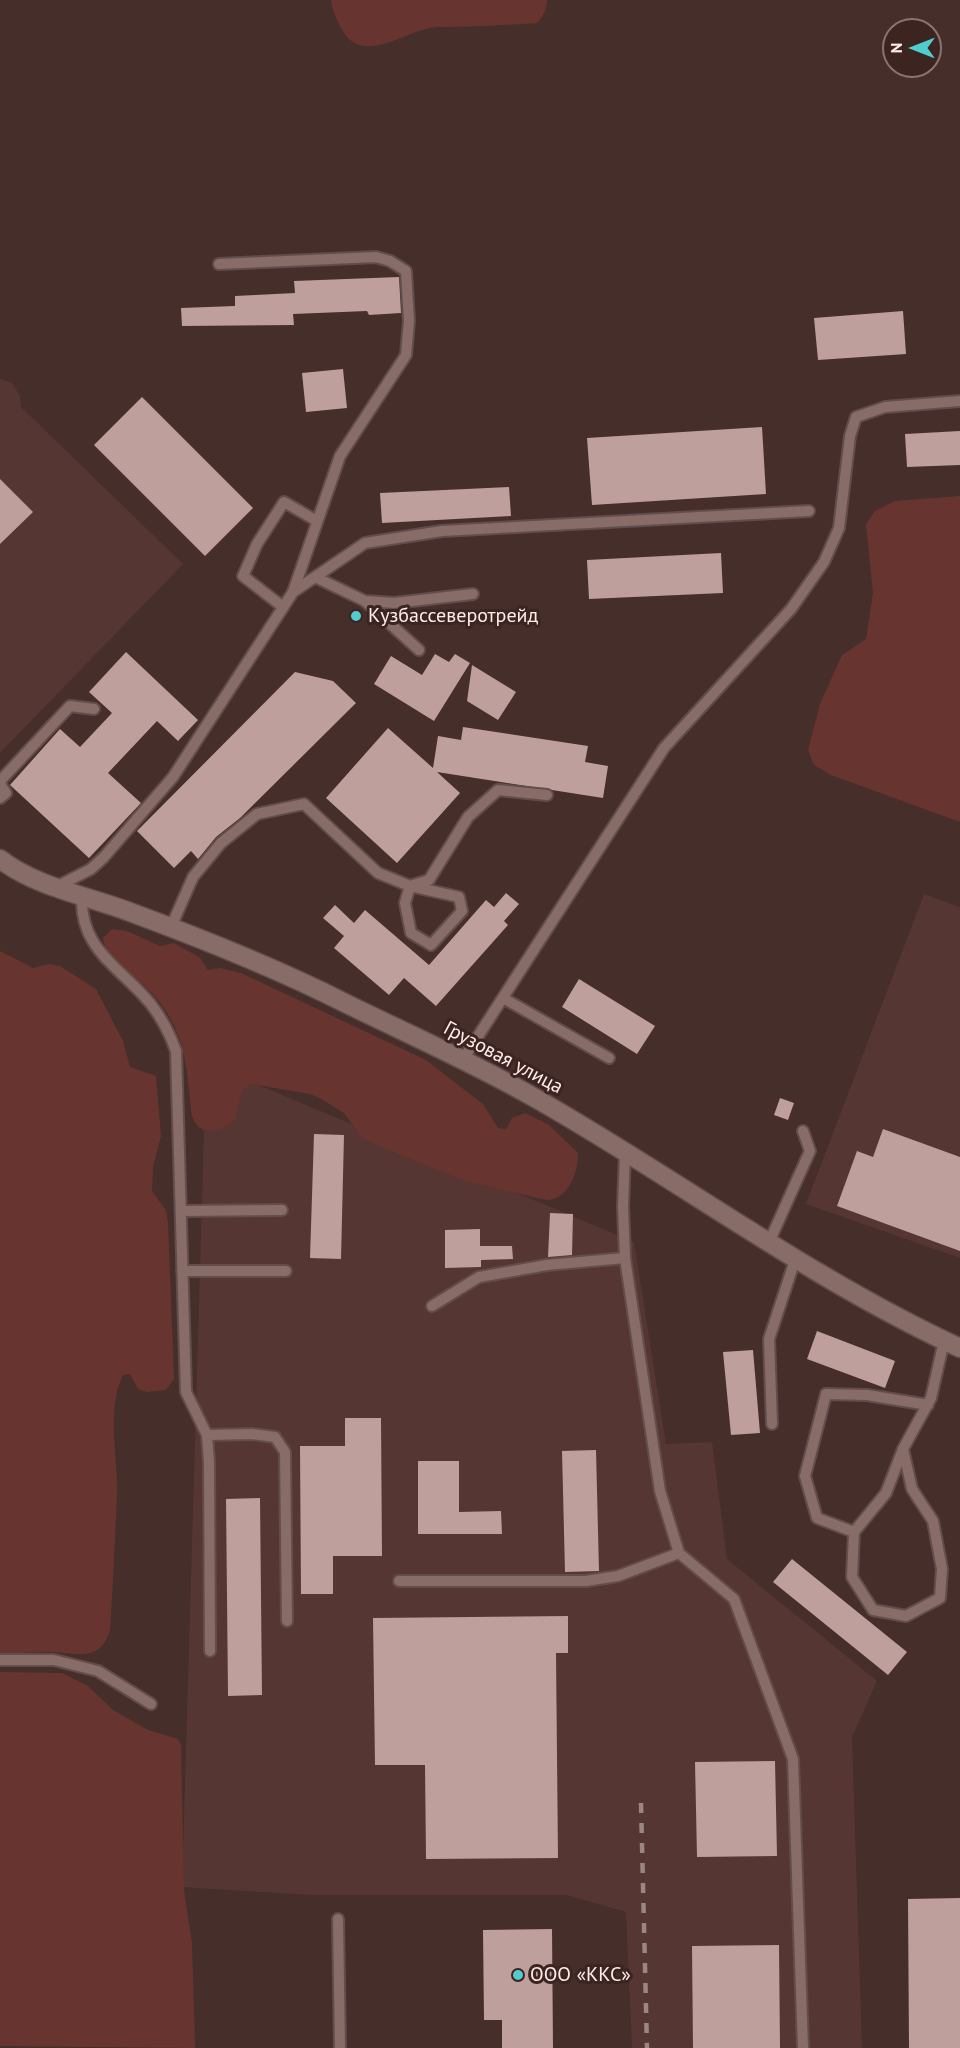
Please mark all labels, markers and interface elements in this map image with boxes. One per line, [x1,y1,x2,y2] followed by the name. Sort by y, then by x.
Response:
[882,18,942,78] north arrow
[886,43,906,53] text: N
[368,604,538,628] place label: Кузбассеверотрейд
[349,609,363,623] marker: Кузбассеверотрейд
[439,1016,567,1100] street label: Грузовая улица
[530,1963,631,1987] place label: ООО «ККС»
[511,1968,525,1982] marker: ООО «ККС»

